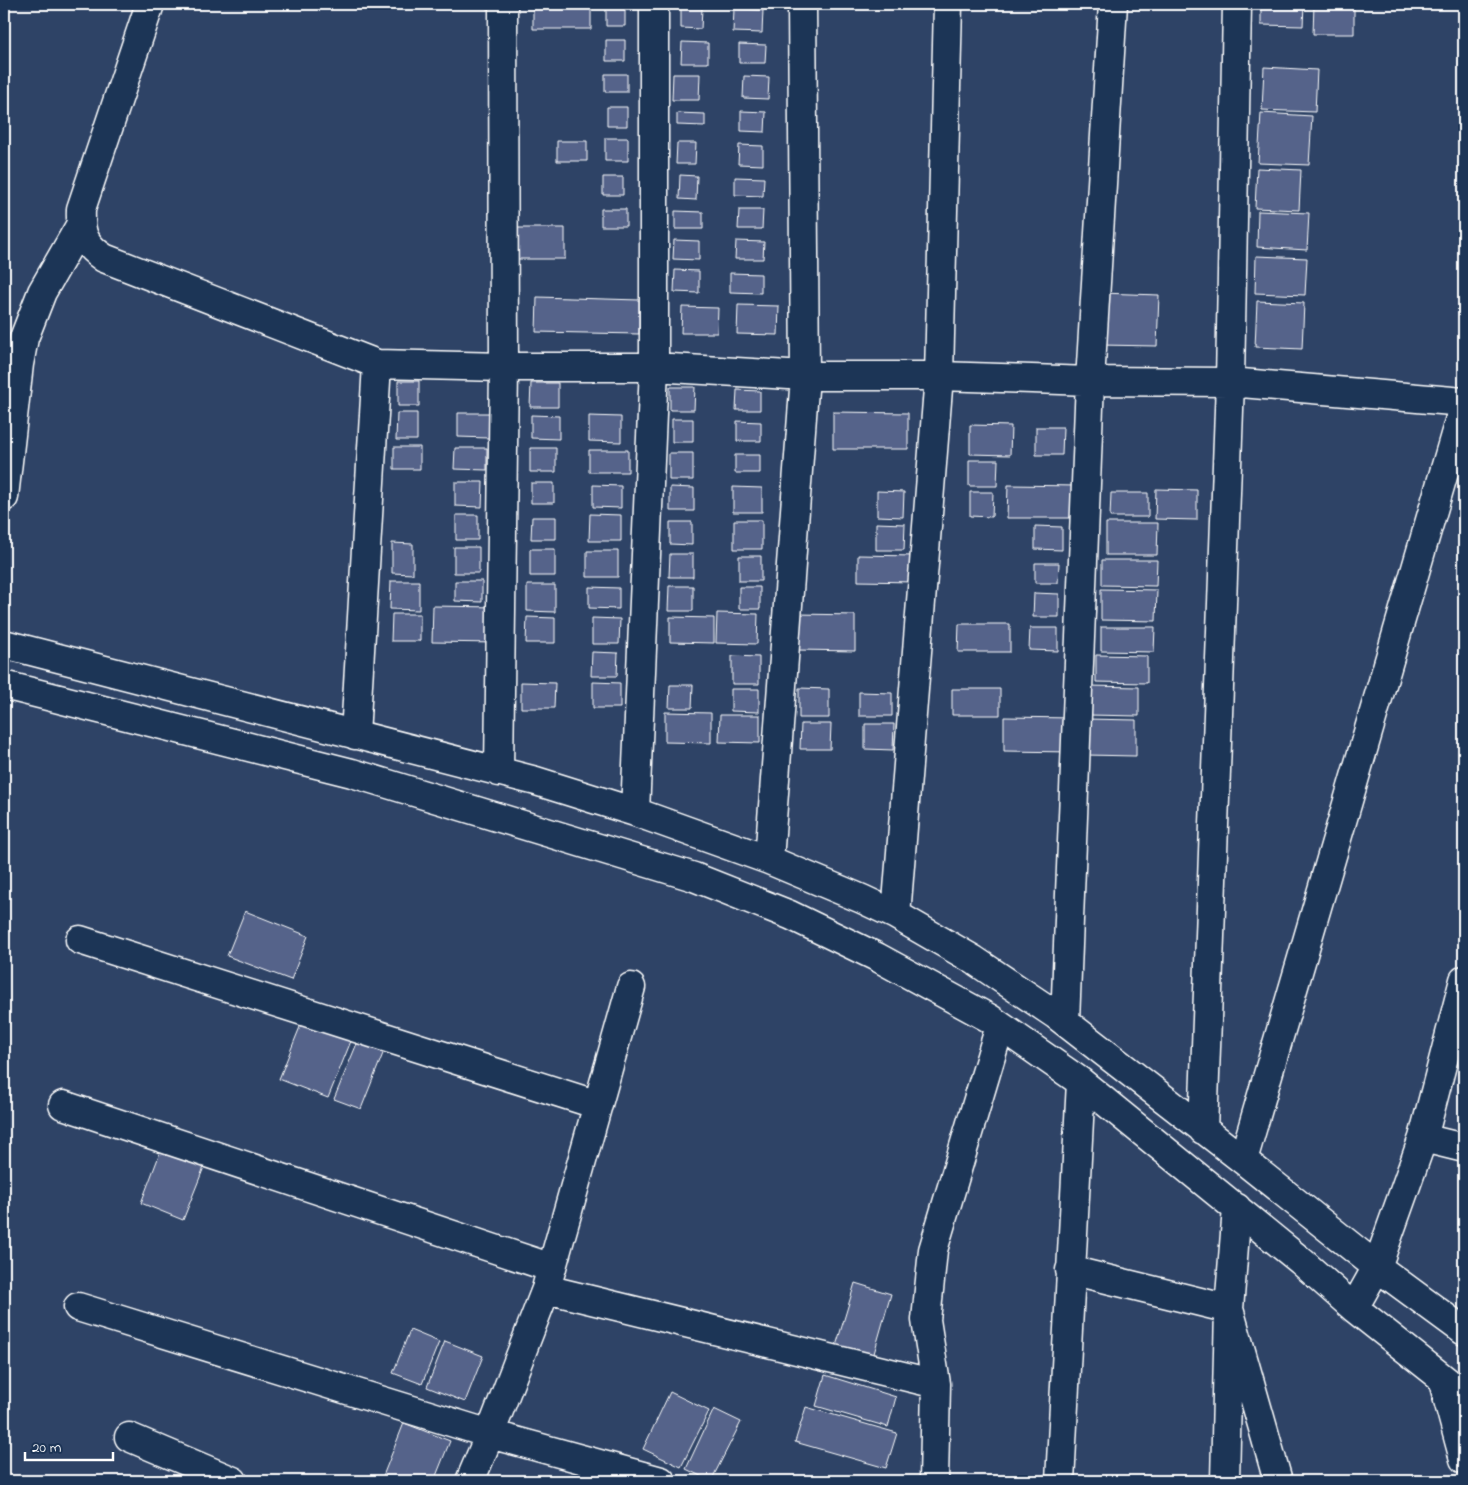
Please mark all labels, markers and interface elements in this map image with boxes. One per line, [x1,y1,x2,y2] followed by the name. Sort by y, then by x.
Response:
[25,1430,112,1462] scale bar
[32,1437,62,1459] text: 20 m

